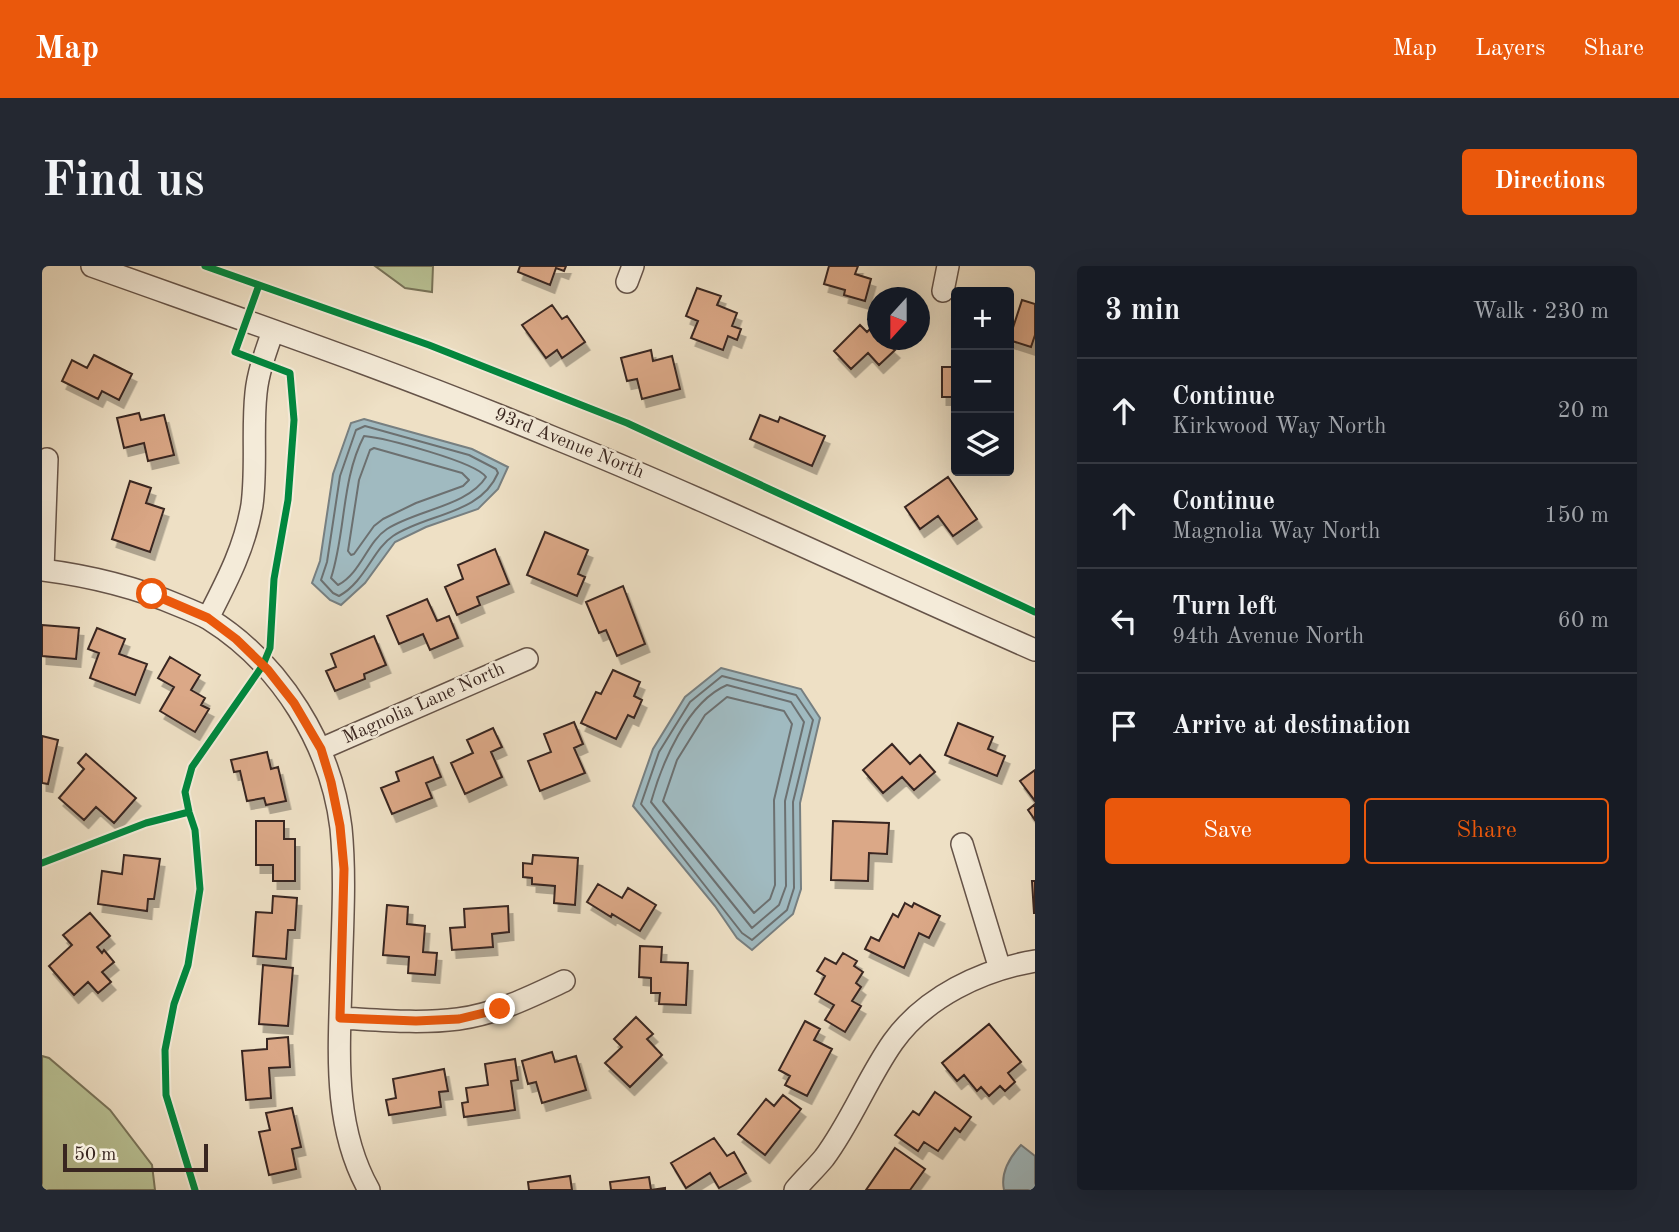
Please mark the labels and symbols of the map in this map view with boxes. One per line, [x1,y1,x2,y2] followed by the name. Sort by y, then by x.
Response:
[867,287,930,350] north arrow
[491,405,647,483] street label: 93rd Avenue North
[136,578,167,609] route start
[340,660,508,748] street label: Magnolia Lane North
[484,993,515,1024] route end
[63,1141,208,1173] scale bar

